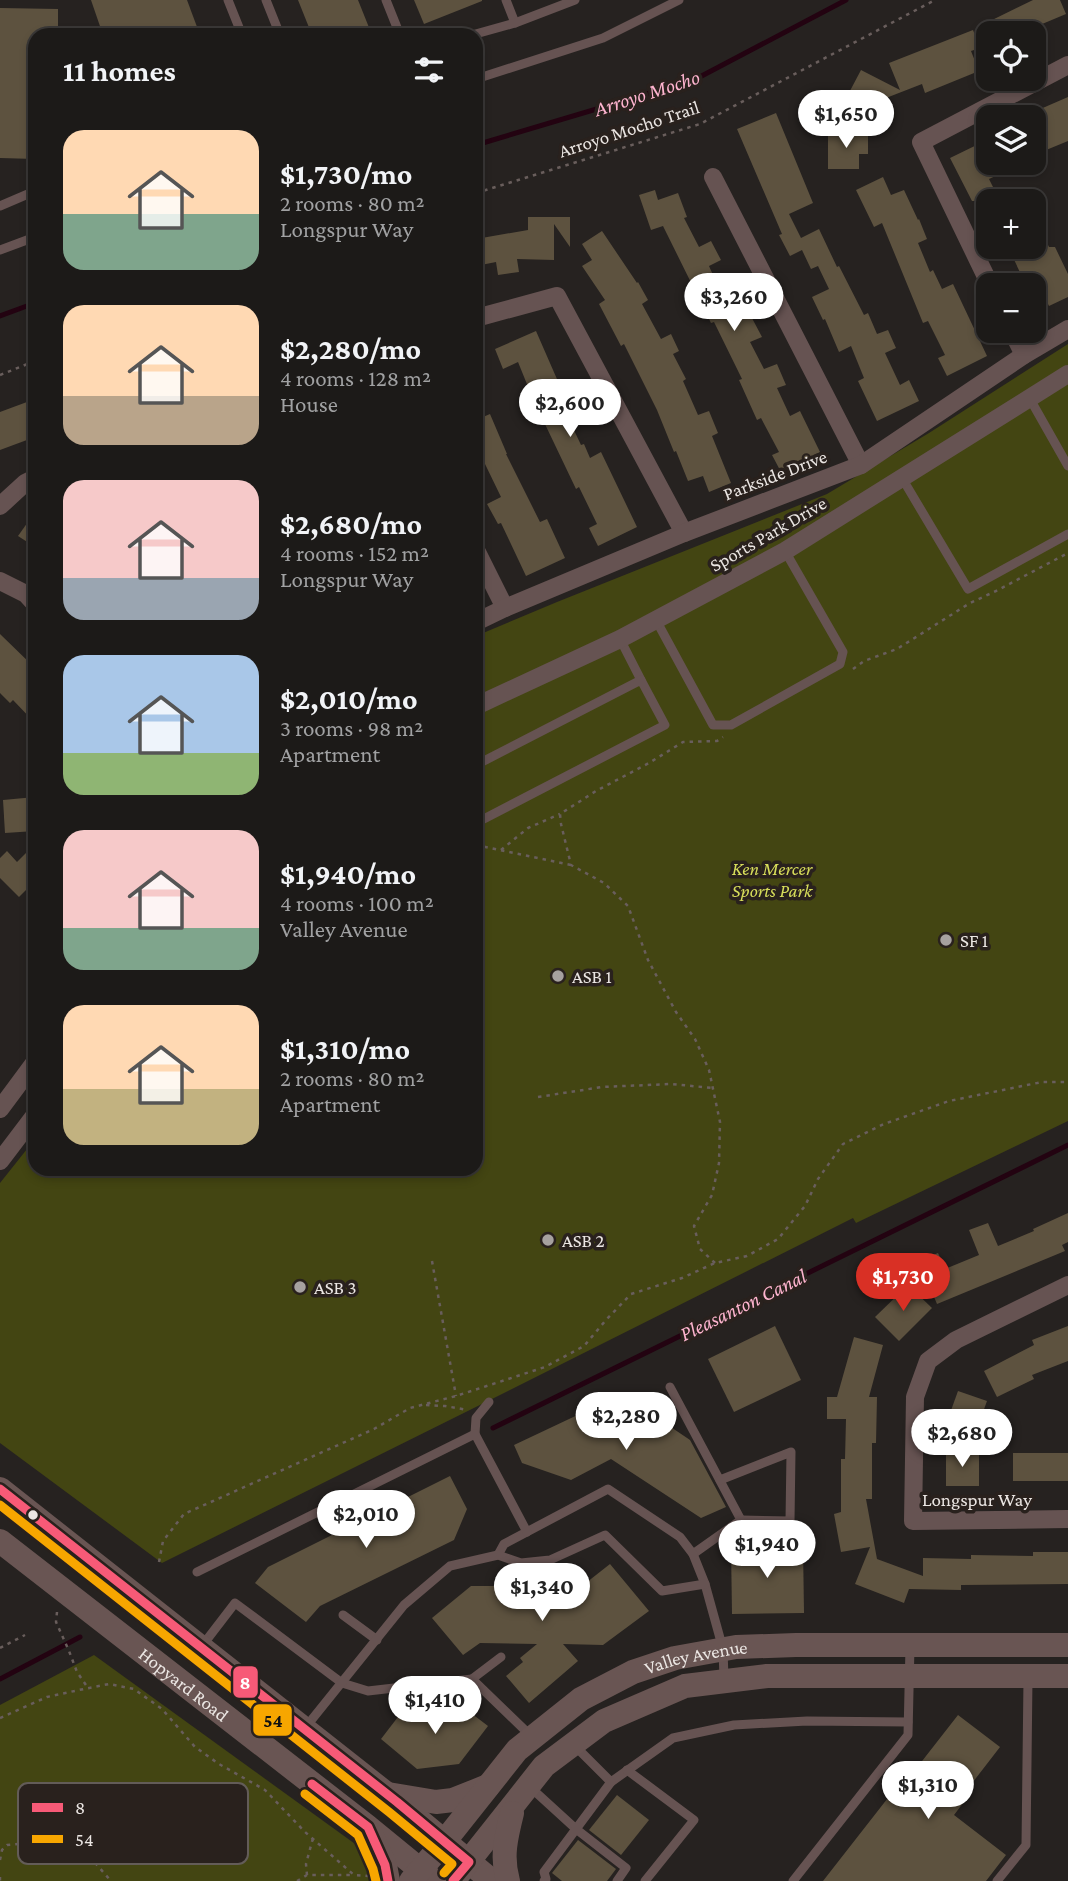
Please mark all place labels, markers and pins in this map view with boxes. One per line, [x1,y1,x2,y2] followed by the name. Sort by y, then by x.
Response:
[789,90,903,150] pin: $1,650
[677,274,791,333] pin: $3,260
[513,380,627,439] pin: $2,600
[960,930,988,951] place label: SF 1
[938,932,954,948] marker: SF 1
[572,966,612,987] place label: ASB 1
[550,968,566,984] marker: ASB 1
[562,1230,605,1251] place label: ASB 2
[540,1232,556,1248] marker: ASB 2
[846,1254,960,1313] pin: $1,730
[314,1277,357,1298] place label: ASB 3
[292,1279,308,1295] marker: ASB 3
[569,1392,683,1452] pin: $2,280
[905,1410,1019,1469] pin: $2,680
[309,1490,423,1550] pin: $2,010
[26,1508,40,1522] unlabelled marker
[710,1520,824,1580] pin: $1,940
[485,1564,599,1623] pin: $1,340
[378,1676,492,1736] pin: $1,410
[871,1762,985,1821] pin: $1,310

